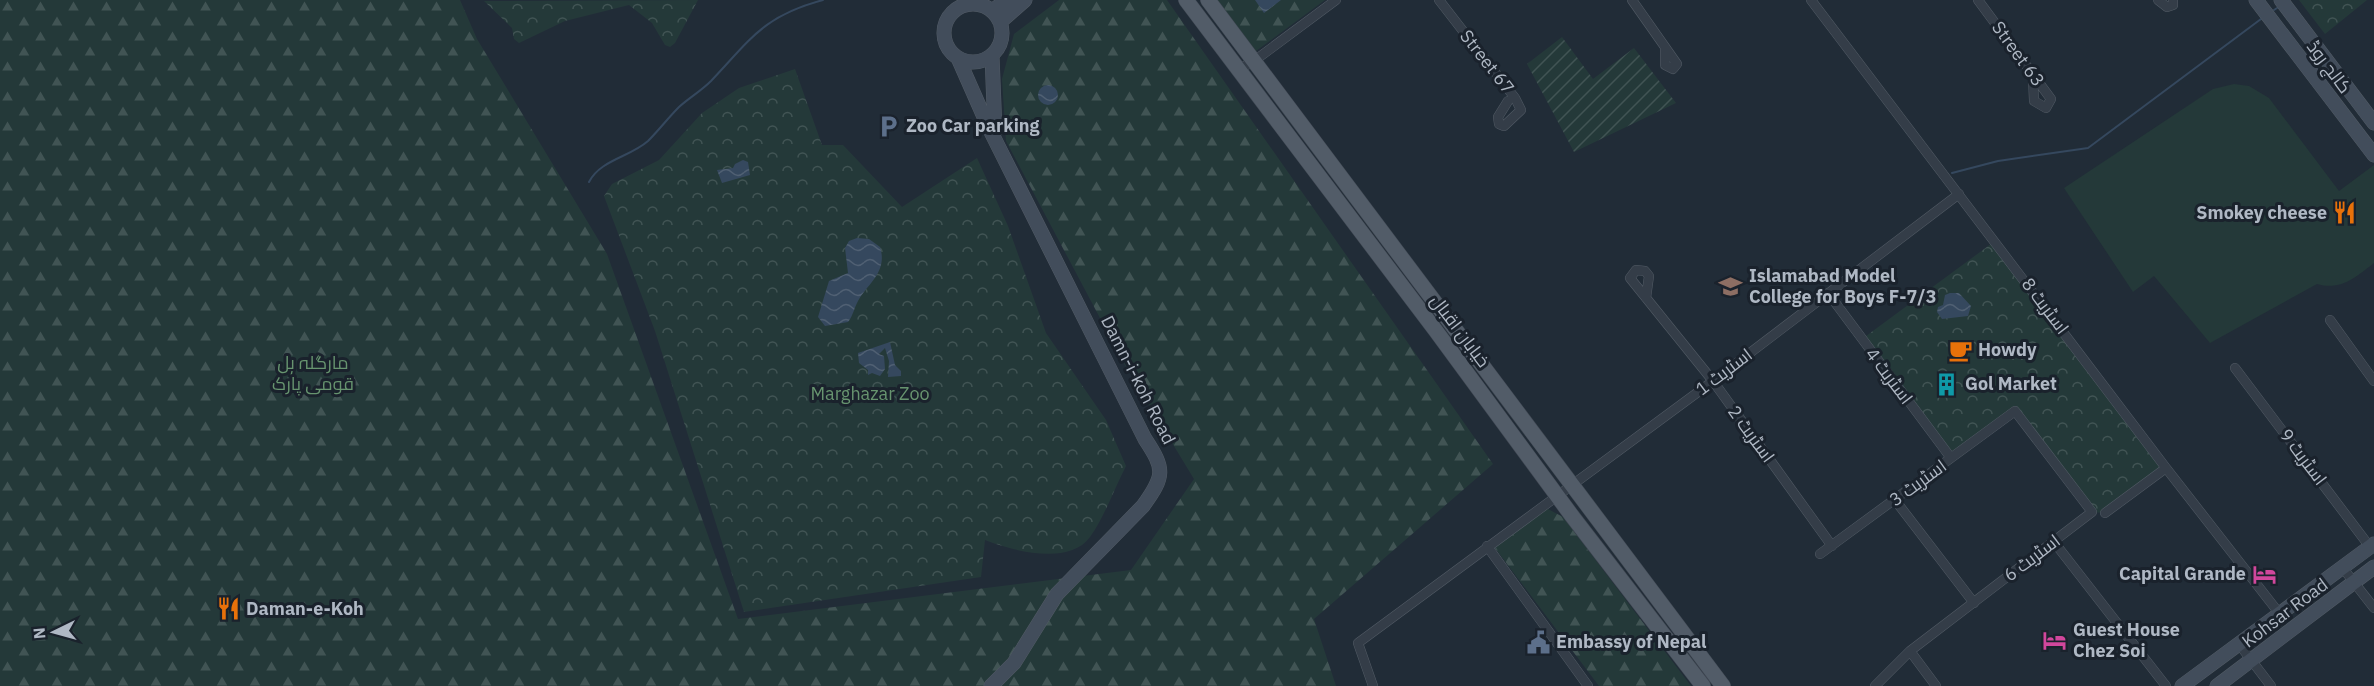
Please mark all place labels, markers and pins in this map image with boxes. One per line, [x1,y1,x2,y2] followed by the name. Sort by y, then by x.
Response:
[875,113,901,139] parking icon: Zoo Car parking
[906,114,1040,137] place label: Zoo Car parking
[2332,200,2358,226] restaurant icon: Smokey cheese
[2196,201,2327,224] place label: Smokey cheese
[1749,264,1936,308] place label: Islamabad Model College for Boys F-7/3
[1718,273,1744,299] school or university icon: Islamabad Model College for Boys F-7/3
[1947,337,1973,363] cafe icon: Howdy
[1978,338,2037,361] place label: Howdy
[1934,371,1960,397] building icon: Gol Market
[1965,372,2057,395] place label: Gol Market
[2251,561,2277,587] hotel icon: Capital Grande
[2119,562,2246,585] place label: Capital Grande
[215,596,241,622] restaurant icon: Daman-e-Koh
[246,597,364,620] place label: Daman-e-Koh
[2073,618,2180,662] place label: Guest House Chez Soi
[2042,627,2068,653] hotel icon: Guest House Chez Soi
[1525,629,1551,655] public building icon: Embassy of Nepal
[1556,630,1707,653] place label: Embassy of Nepal

